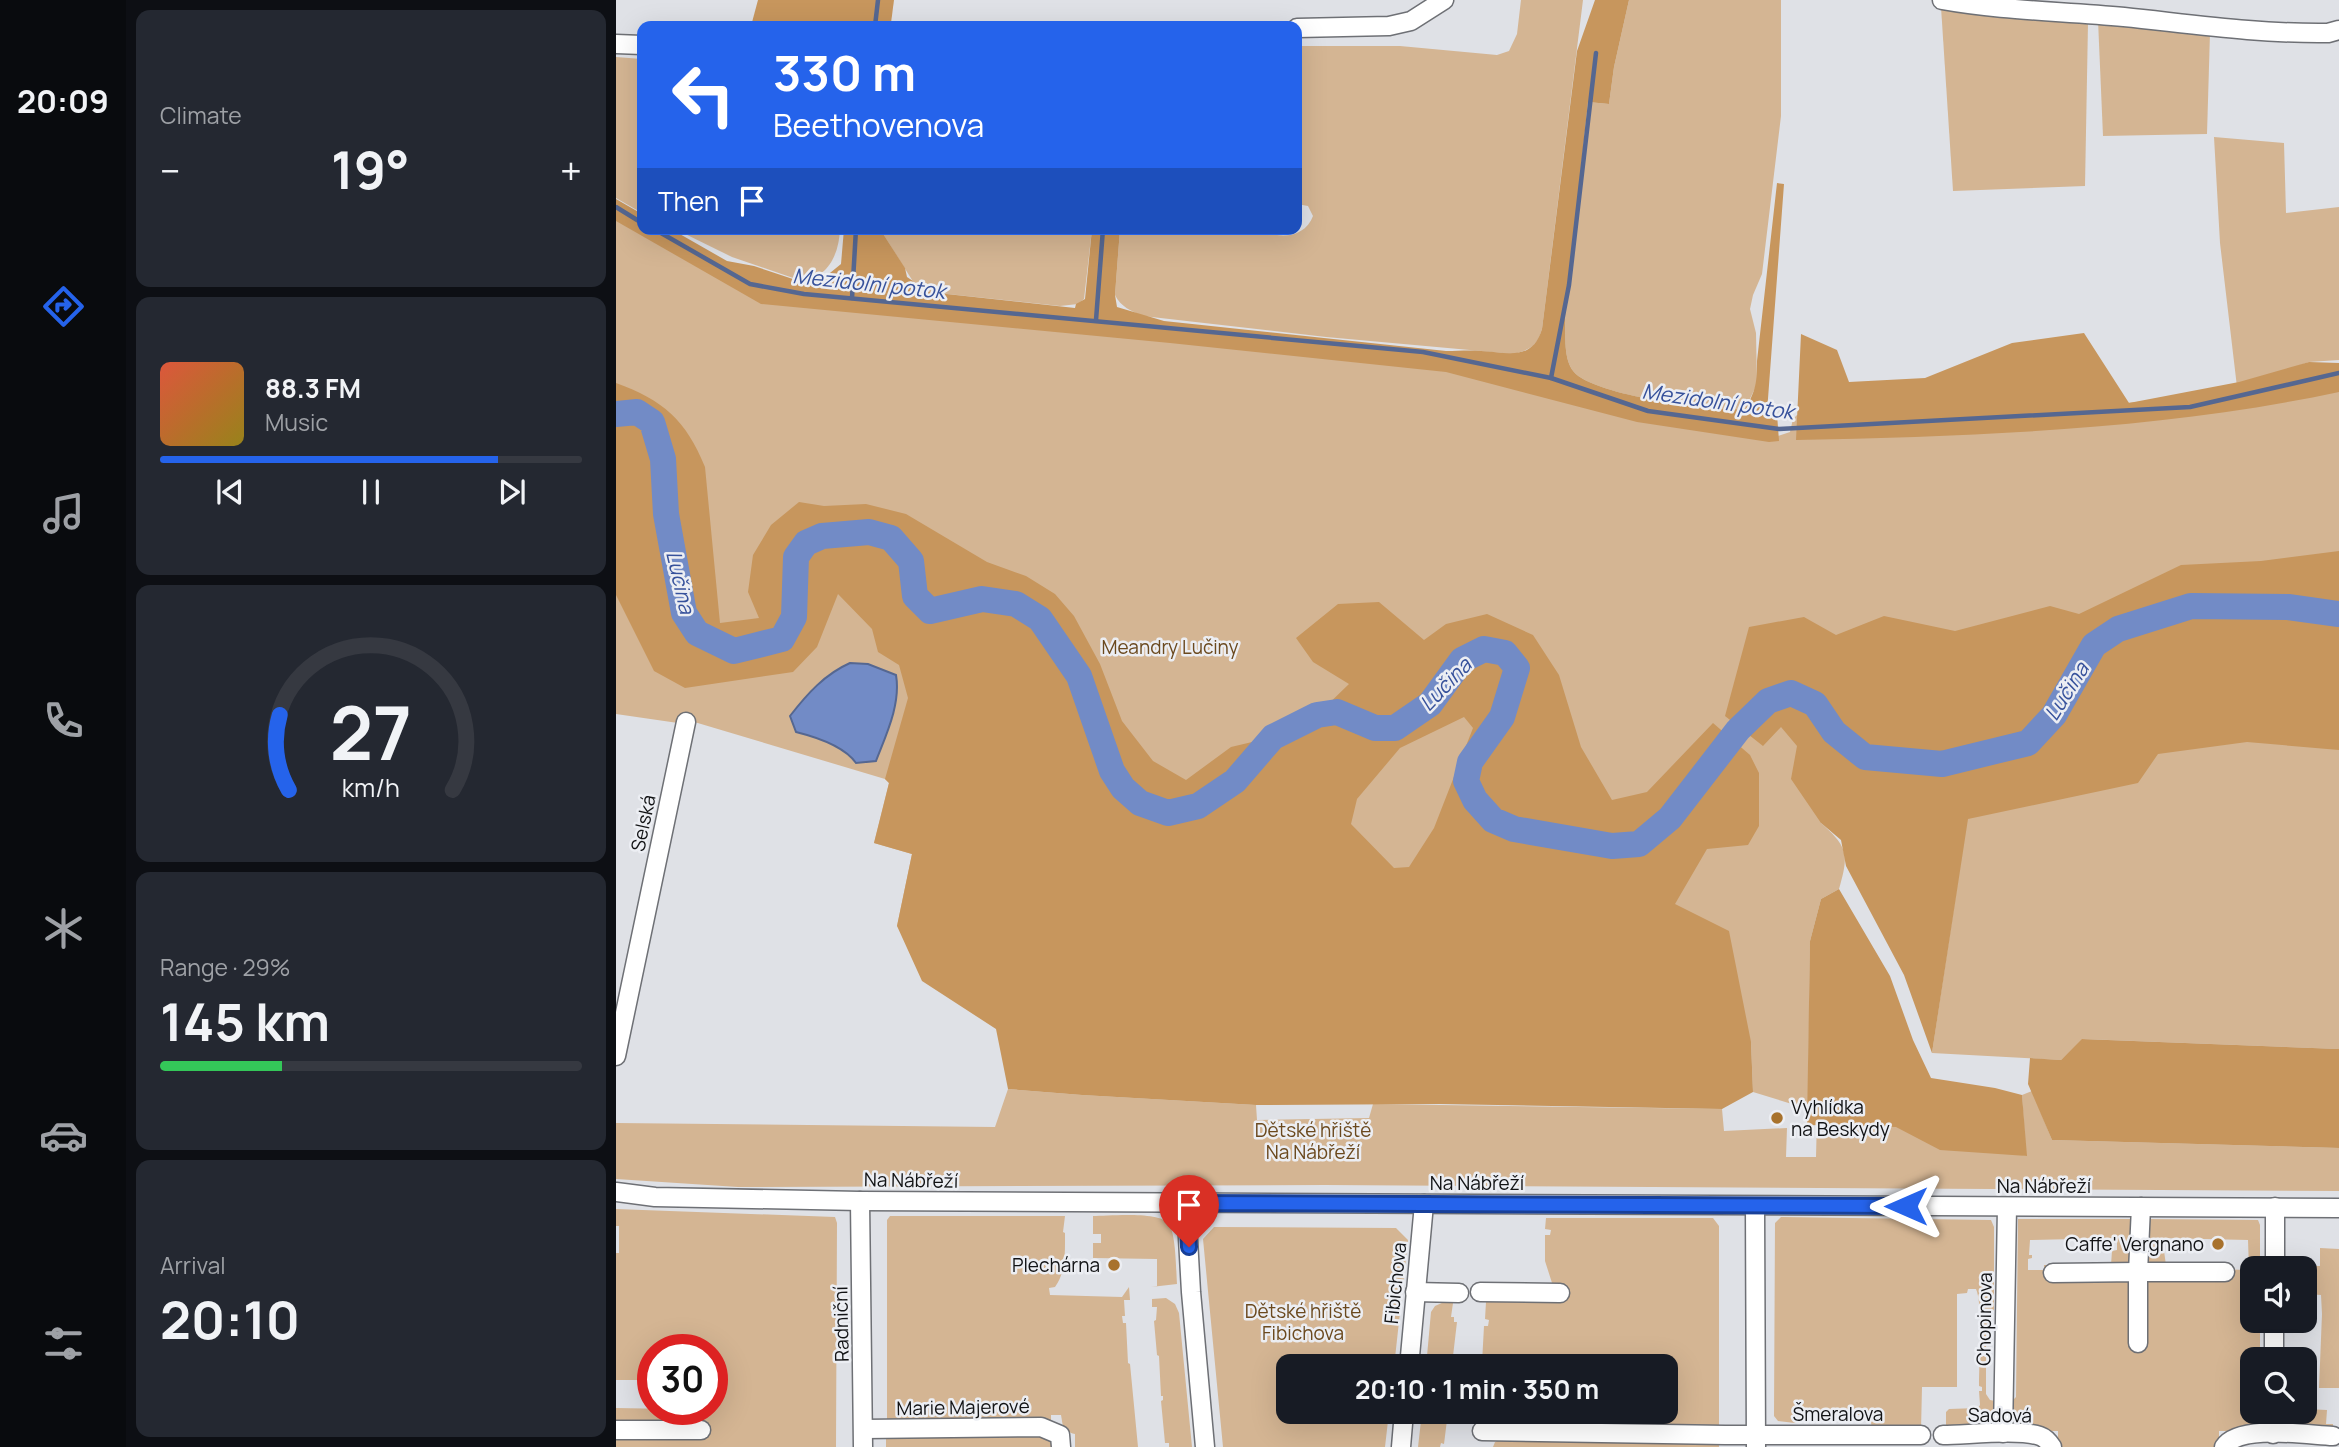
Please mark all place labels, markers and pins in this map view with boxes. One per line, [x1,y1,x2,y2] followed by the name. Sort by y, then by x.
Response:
[1791,1094,1890,1142] place label: Vyhlídka na Beskydy
[1769,1110,1785,1126] marker: Vyhlídka na Beskydy
[1159,1175,1219,1247] pin
[2065,1231,2204,1257] place label: Caffe' Vergnano
[2210,1236,2226,1252] marker: Caffe' Vergnano
[1012,1252,1100,1278] place label: Plechárna
[1106,1257,1122,1273] marker: Plechárna

